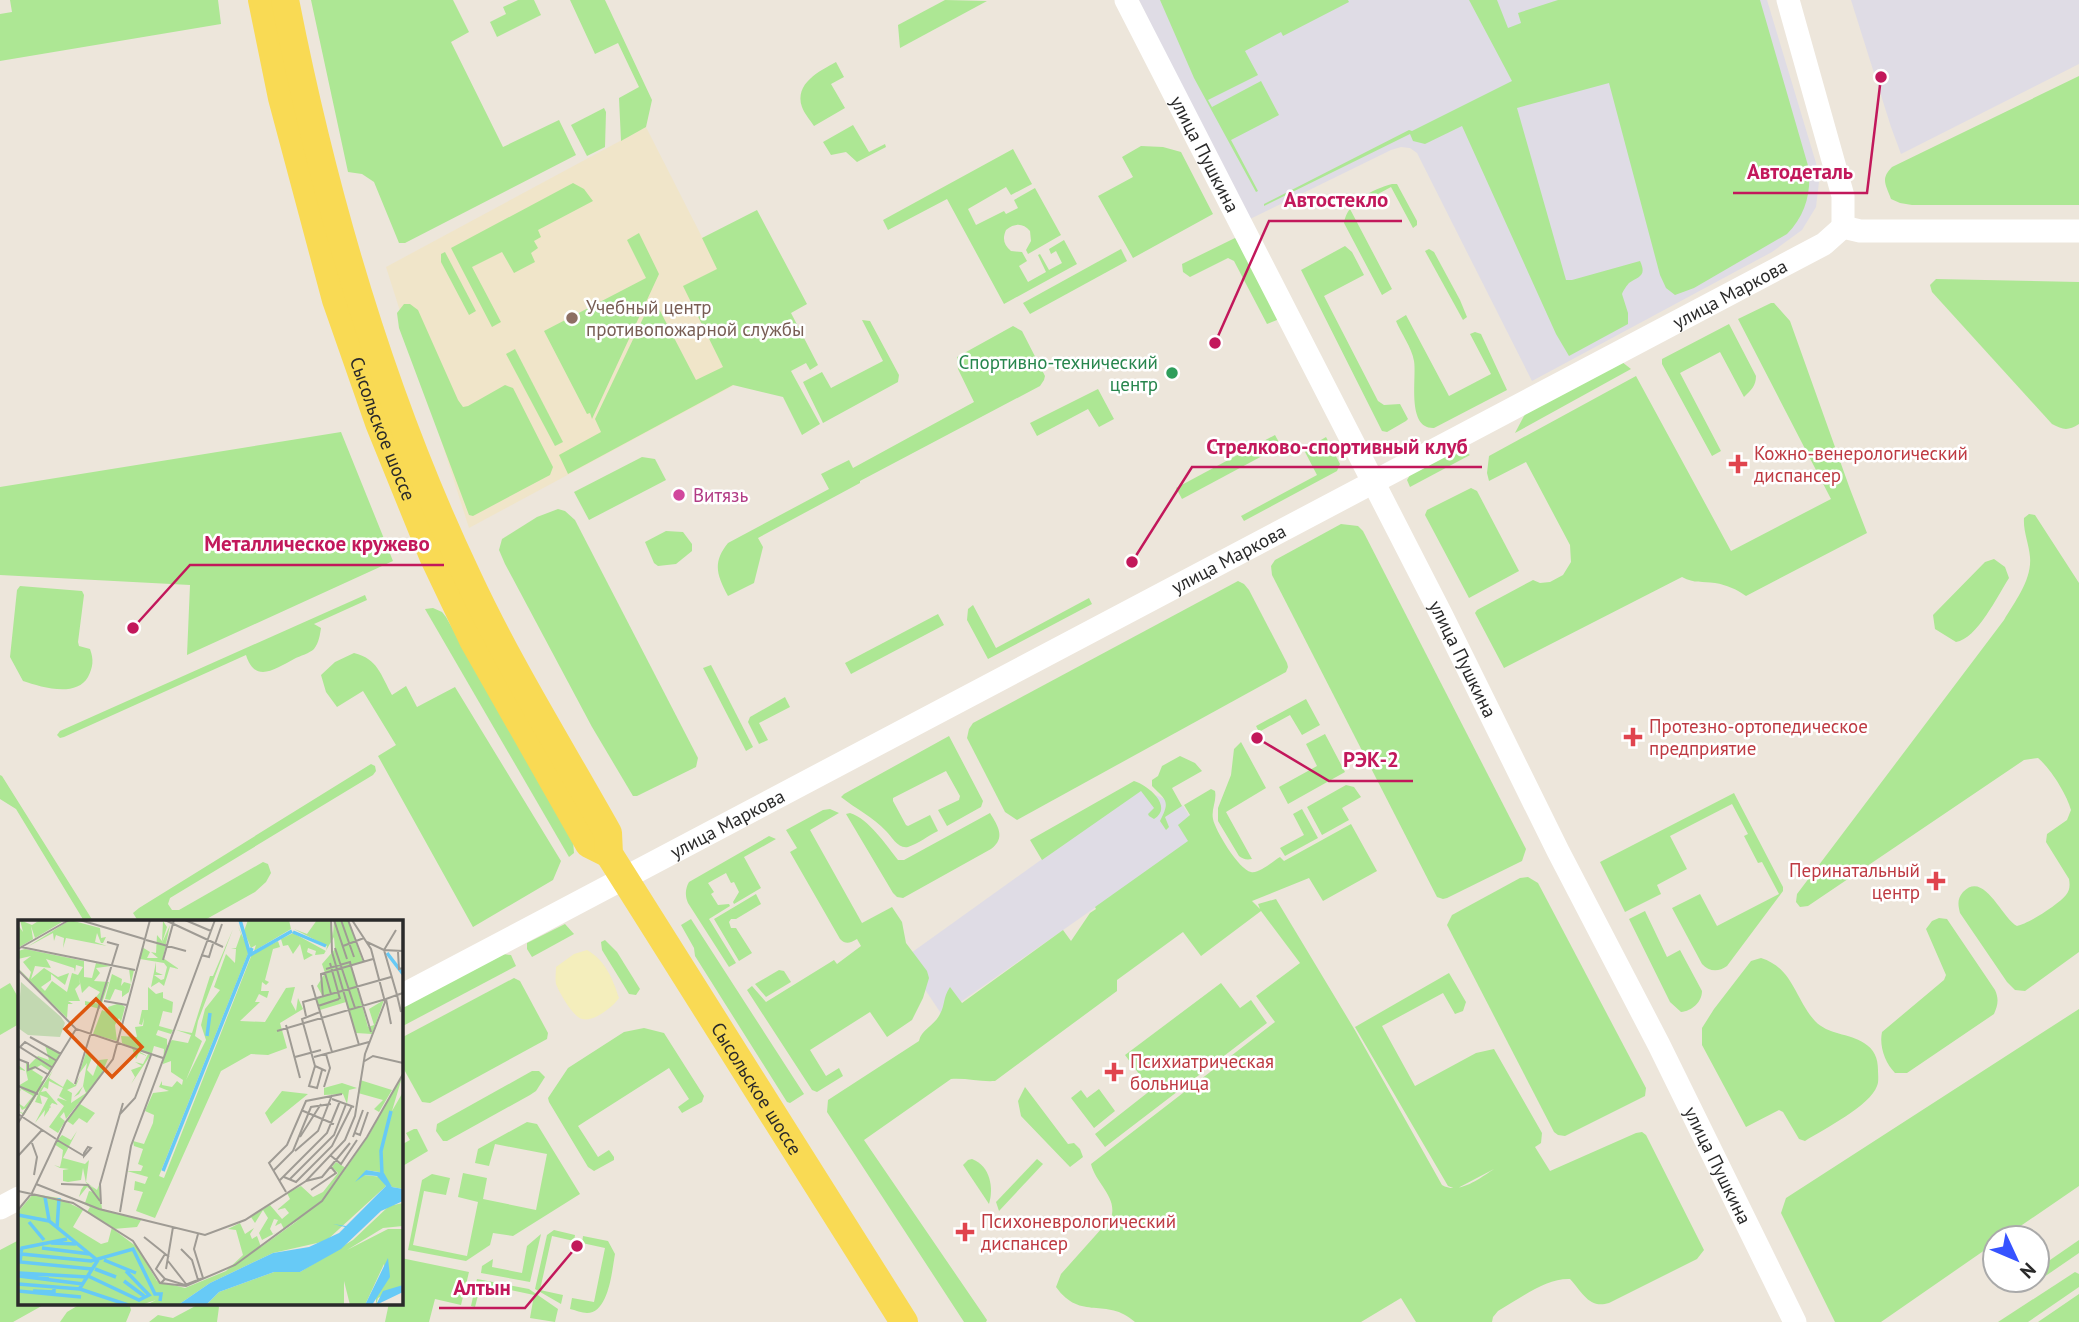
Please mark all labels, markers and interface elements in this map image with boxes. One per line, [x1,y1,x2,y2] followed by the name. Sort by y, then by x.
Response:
[1165,91,1245,216] street label: улица Пушкина
[1733,151,1867,193] callout: Автодеталь
[1747,158,1853,185] text: Автодеталь
[1269,179,1402,221] callout: Автостекло
[1284,186,1388,213] text: Автостекло
[1668,254,1791,334] street label: улица Маркова
[586,295,804,341] place label: Учебный центр противопожарной службы
[564,310,580,326] marker: Учебный центр противопожарной службы
[958,350,1158,396] place label: Спортивно-технический центр
[345,353,421,504] street label: Сысольское шоссе
[1164,365,1180,381] marker: Спортивно-технический центр
[1192,425,1482,467] callout: Стрелково-спортивный клуб
[1206,433,1468,460] text: Стрелково-спортивный клуб
[1754,441,1968,487] place label: Кожно-венерологический диспансер
[1728,454,1748,474] marker: Кожно-венерологический диспансер
[693,483,748,507] place label: Витязь
[671,487,687,503] marker: Витязь
[1167,519,1290,599] street label: улица Маркова
[190,523,444,565] callout: Металлическое кружево
[204,530,430,557] text: Металлическое кружево
[1424,596,1502,721] street label: улица Пушкина
[1649,714,1868,760] place label: Протезно-ортопедическое предприятие
[1623,727,1643,747] marker: Протезно-ортопедическое предприятие
[1329,739,1413,781] callout: РЭК-2
[1343,746,1399,773] text: РЭК-2
[666,783,789,864] street label: улица Маркова
[1789,858,1920,904] place label: Перинатальный центр
[1926,871,1946,891] marker: Перинатальный центр
[18,920,402,1304] inset map
[706,1018,808,1159] street label: Сысольское шоссе
[1130,1049,1274,1095] place label: Психиатрическая больница
[1104,1062,1124,1082] marker: Психиатрическая больница
[1679,1102,1757,1228] street label: улица Пушкина
[981,1209,1176,1255] place label: Психоневрологический диспансер
[955,1222,975,1242] marker: Психоневрологический диспансер
[1981,1224,2051,1294] north arrow
[2015,1258,2041,1284] text: N
[439,1266,525,1308] callout: Алтын
[453,1274,511,1301] text: Алтын

